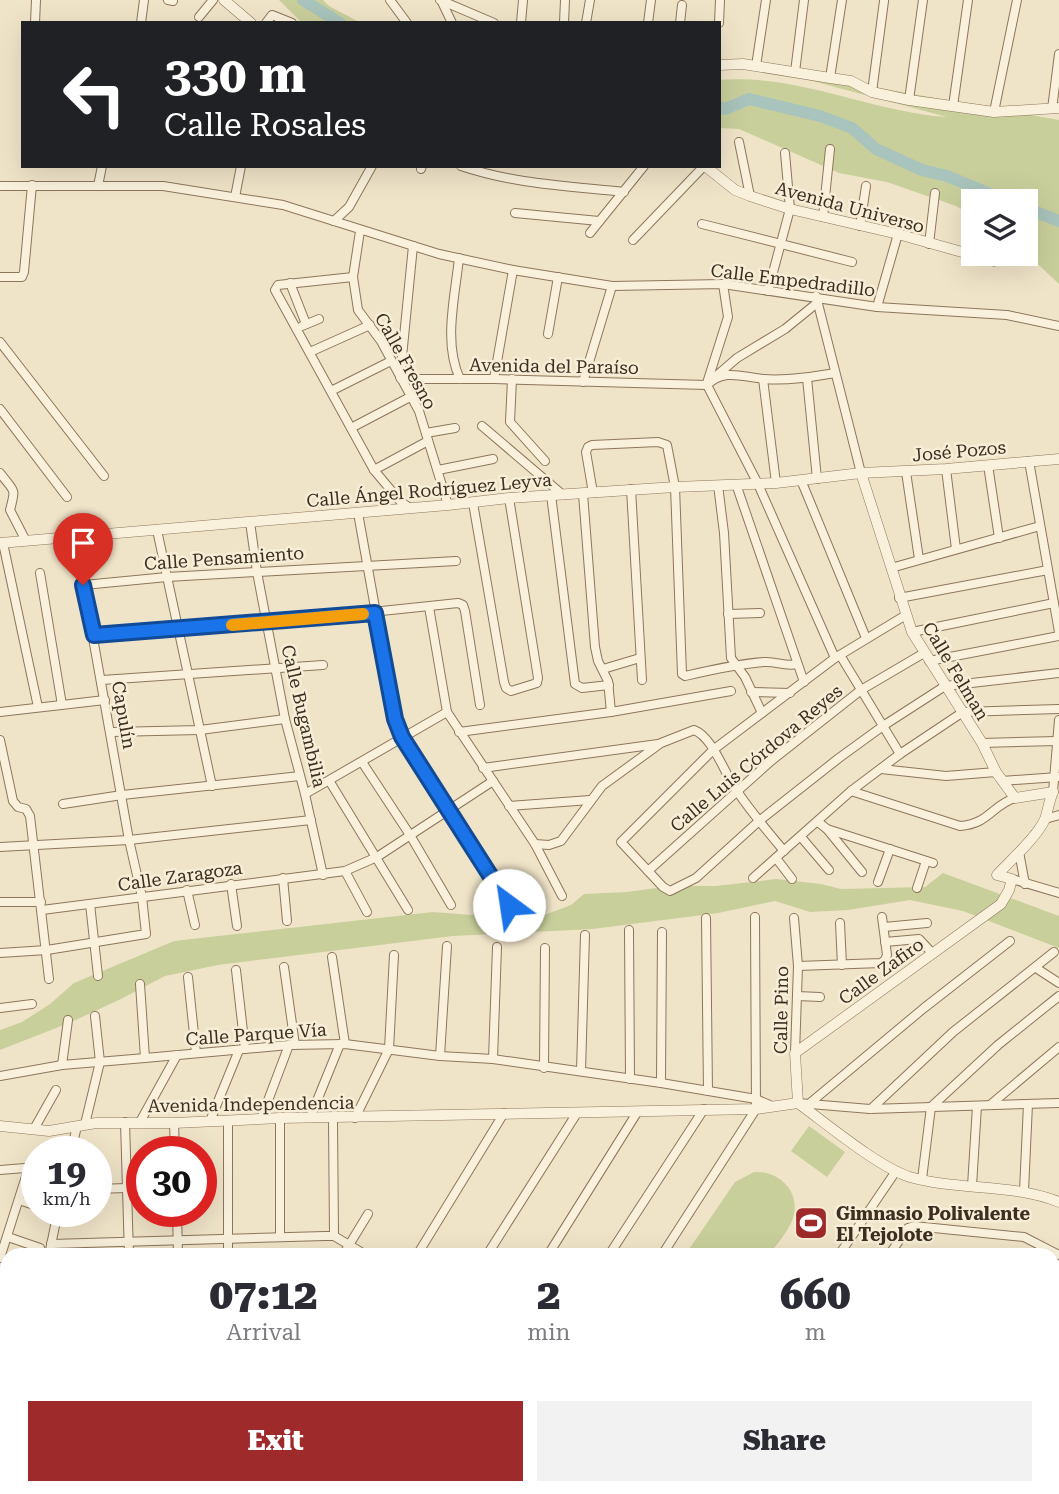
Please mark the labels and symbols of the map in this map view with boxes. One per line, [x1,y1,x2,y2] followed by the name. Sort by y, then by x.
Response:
[773,177,927,237] street label: Avenida Universo
[709,259,877,301] street label: Calle Empedradillo
[371,309,441,413] street label: Calle Fresno
[469,354,639,378] street label: Avenida del Paraíso
[911,436,1007,466] street label: José Pozos
[306,469,553,511] street label: Calle Ángel Rodríguez Leyva
[53,513,113,585] pin
[143,542,305,574] street label: Calle Pensamiento
[918,618,994,724] street label: Calle Felman
[277,643,331,790] street label: Calle Bugambilia
[108,679,140,751] street label: Capulín
[666,680,846,836] street label: Calle Luis Córdova Reyes
[116,857,244,895] street label: Calle Zaragoza
[472,868,546,942] position arrow
[834,933,928,1009] street label: Calle Zafiro
[770,966,792,1054] street label: Calle Pino
[185,1019,328,1049] street label: Calle Parque Vía
[147,1092,355,1116] street label: Avenida Independencia
[126,1136,217,1227] speed limit sign: 30
[836,1203,1030,1245] place label: Gimnasio Polivalente El Tejolote
[792,1204,830,1242] sports icon: Gimnasio Polivalente El Tejolote

